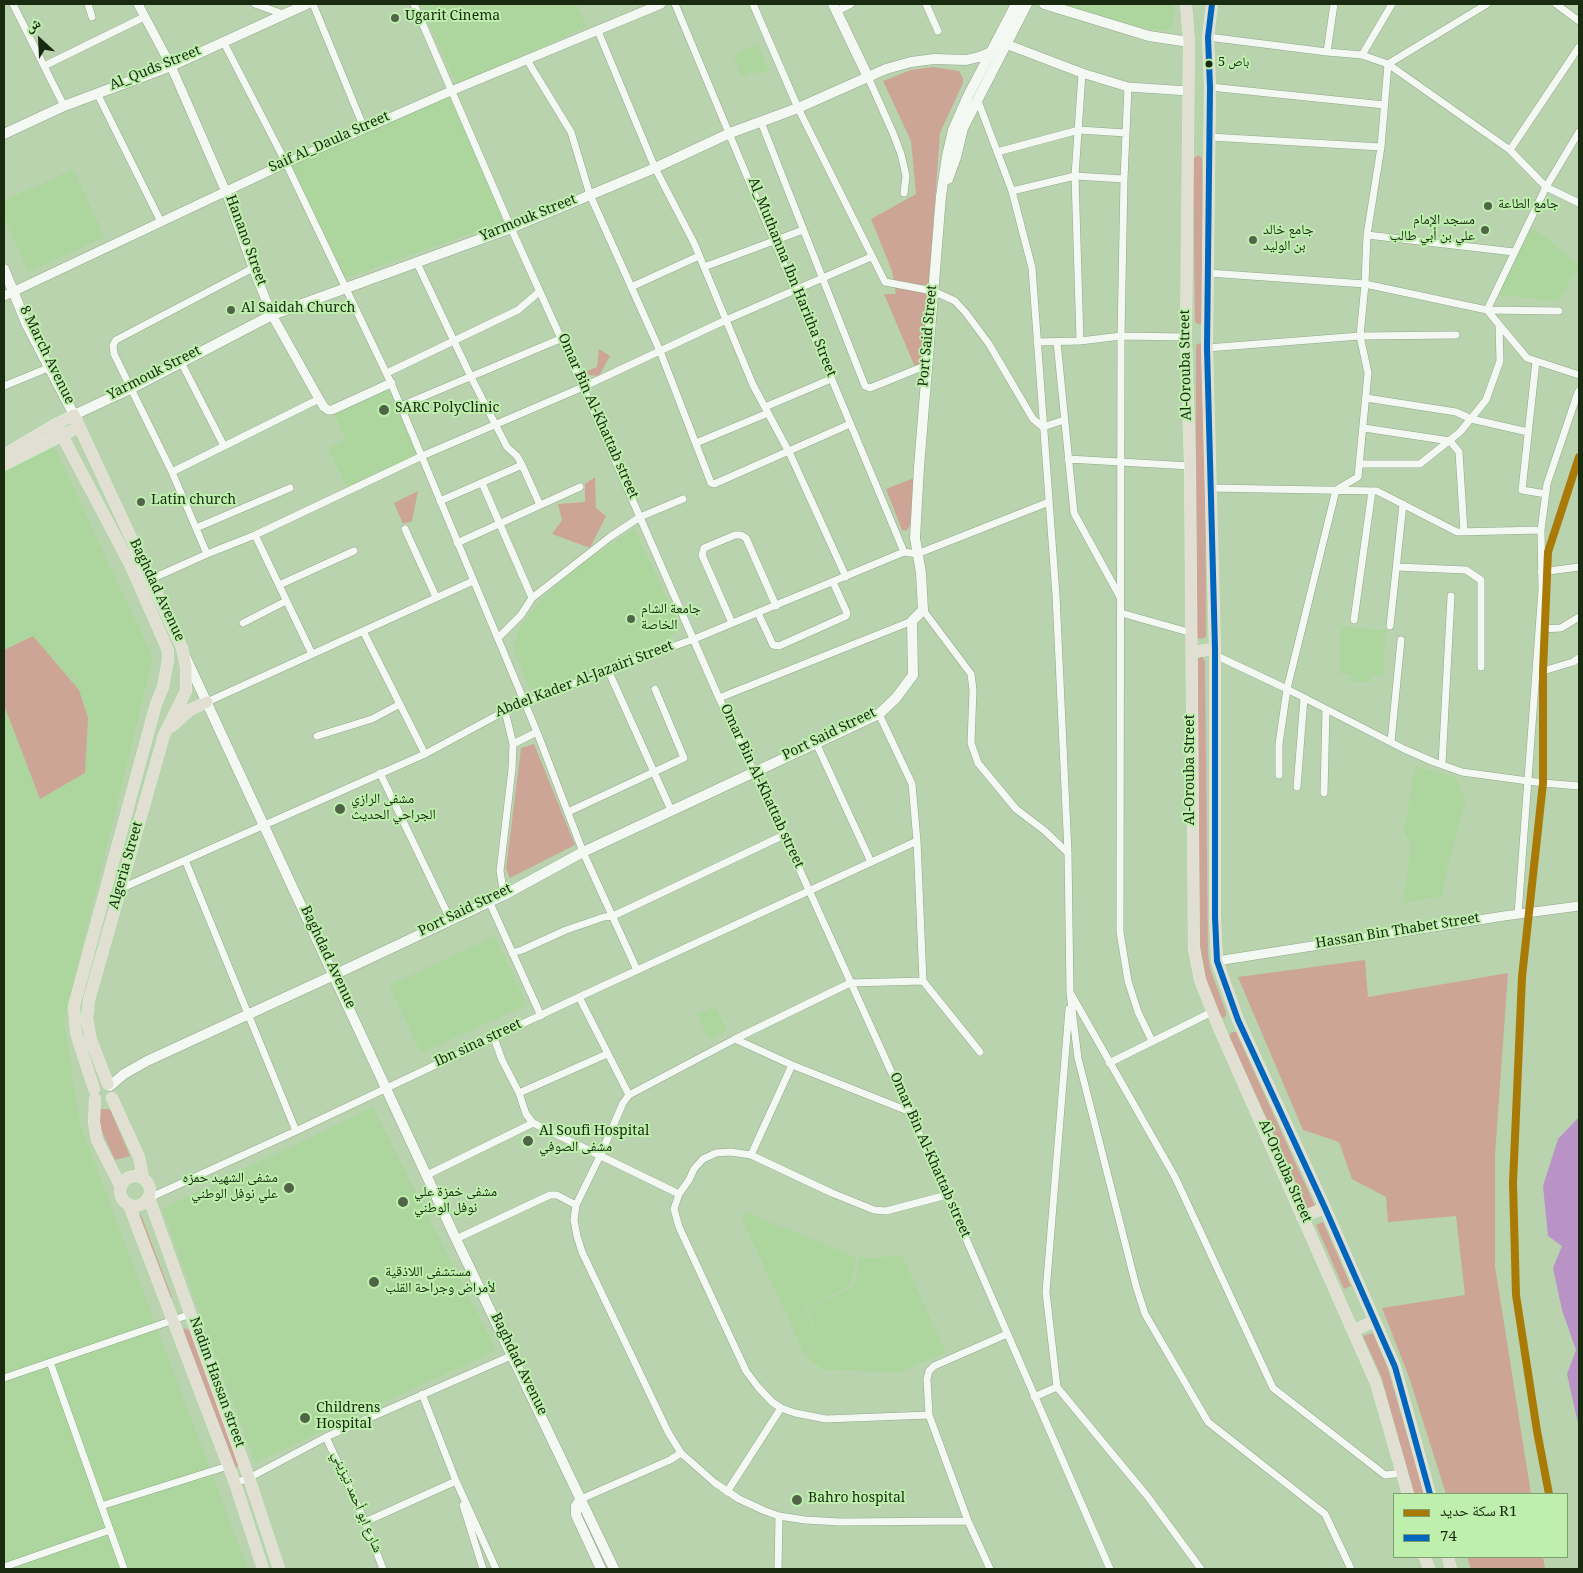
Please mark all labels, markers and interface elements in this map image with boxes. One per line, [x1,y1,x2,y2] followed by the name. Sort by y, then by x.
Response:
[405,10,500,26] place label: Ugarit Cinema
[22,12,45,40] text: ش
[389,12,401,24] marker: Ugarit Cinema
[15,15,65,65] north arrow
[108,44,204,96] street label: Al_Quds Street
[1218,56,1249,72] place label: باص 5
[1204,59,1214,69] marker: باص 5
[267,110,393,178] street label: Saif Al_Daula Street
[742,176,838,380] street label: Al_Muthanna Ibn Haritha Street
[220,193,268,289] street label: Hanano Street
[478,193,580,247] street label: Yarmouk Street
[1498,198,1559,214] place label: جامع الطاعة
[1482,200,1494,212] marker: جامع الطاعة
[1390,214,1475,246] place label: مسجد الإمام علي بن أبي طالب
[1263,224,1314,256] place label: جامع خالد بن الوليد
[1479,224,1491,236] marker: مسجد الإمام علي بن أبي طالب
[1247,234,1259,246] marker: جامع خالد بن الوليد
[917,285,943,387] street label: Port Said Street
[241,302,355,318] place label: Al Saidah Church
[14,304,76,408] street label: 8 March Avenue
[225,304,237,316] marker: Al Saidah Church
[1179,309,1197,421] street label: Al-Orouba Street
[552,332,640,502] street label: Omar Bin Al-Khattab street
[105,344,205,406] street label: Yarmouk Street
[395,402,499,418] place label: SARC PolyClinic
[377,403,391,417] marker: SARC PolyClinic
[151,494,236,510] place label: Latin church
[135,496,147,508] marker: Latin church
[124,537,186,645] street label: Baghdad Avenue
[641,603,701,636] place label: جامعة الشام الخاصة
[625,613,637,625] marker: جامعة الشام الخاصة
[493,639,677,723] street label: Abdel Kader Al-Jazairi Street
[715,702,805,872] street label: Omar Bin Al-Khattab street
[781,706,879,766] street label: Port Said Street
[1184,714,1200,826] street label: Al-Orouba Street
[351,793,436,826] place label: مشفى الرازي الجراحي الحديث
[333,802,347,816] marker: مشفى الرازي الجراحي الحديث
[107,820,149,912] street label: Algeria Street
[417,882,515,942] street label: Port Said Street
[295,904,357,1012] street label: Baghdad Avenue
[1315,912,1481,954] street label: Hassan Bin Thabet Street
[433,1017,525,1073] street label: Ibn sina street
[884,1071,972,1241] street label: Omar Bin Al-Khattab street
[1253,1118,1313,1226] street label: Al-Orouba Street
[539,1125,649,1158] place label: Al Soufi Hospital مشفى الصوفي
[521,1134,535,1148] marker: Al Soufi Hospital مشفى الصوفي
[182,1172,278,1204] place label: مشفى الشهيد حمزه علي نوفل الوطني
[282,1181,296,1195] marker: مشفى الشهيد حمزه علي نوفل الوطني
[414,1186,497,1218] place label: مشفى خمزة علي نوفل الوطني
[396,1195,410,1209] marker: مشفى خمزة علي نوفل الوطني
[385,1266,495,1298] place label: مستشفى اللاذقية لأمراض وجراحة القلب
[367,1275,381,1289] marker: مستشفى اللاذقية لأمراض وجراحة القلب
[485,1311,549,1419] street label: Baghdad Avenue
[184,1316,246,1450] street label: Nadim Hassan street
[316,1402,380,1434] place label: Childrens Hospital
[298,1411,312,1425] marker: Childrens Hospital
[326,1450,384,1556] street label: شارع ابو أحمد تيزيني
[808,1492,905,1508] place label: Bahro hospital
[790,1493,804,1507] marker: Bahro hospital
[1393,1493,1568,1558] legend
[1440,1500,1517,1526] text: سكة حديد R1
[1440,1525,1457,1551] text: 74

